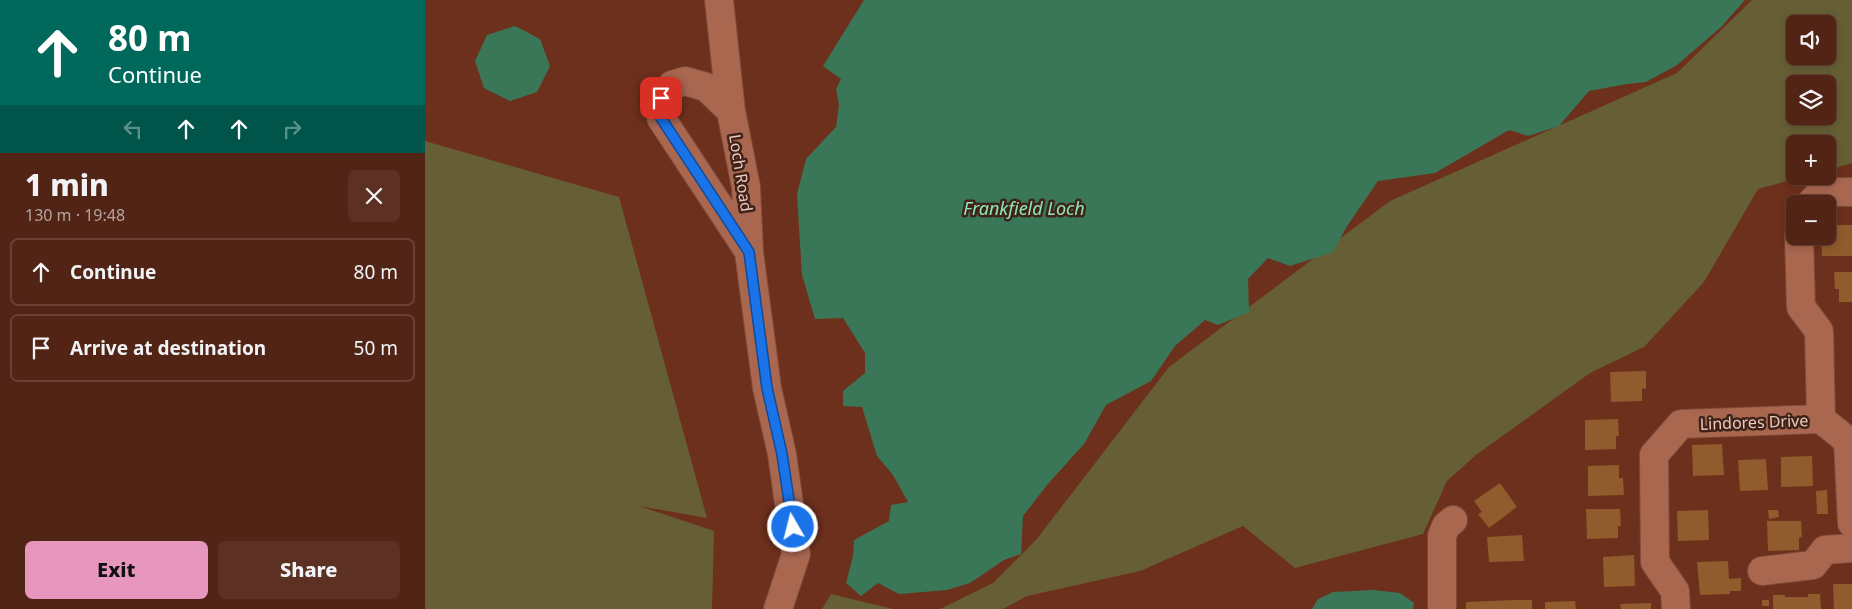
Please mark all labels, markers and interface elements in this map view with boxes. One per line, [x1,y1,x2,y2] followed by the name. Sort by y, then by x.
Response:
[108,14,191,61] text: 80 m
[1786,15,1836,245] map controls
[1786,15,1836,65] button: sound
[25,20,90,85] icon: ahead
[108,59,202,89] text: Continue
[1786,75,1836,125] button: layers
[640,77,682,119] pin
[647,84,675,112] icon: arrive
[119,115,147,143] icon: left
[172,115,200,143] icon: ahead
[225,115,253,143] icon: ahead
[278,115,306,143] icon: right
[724,133,758,213] street label: Loch Road
[1786,135,1836,185] button: +
[25,164,109,205] text: 1 min
[348,170,400,222] button: close
[1786,195,1836,245] button: −
[963,196,1085,220] water label: Frankfield Loch
[25,204,125,226] text: 130 m · 19:48
[27,258,55,286] icon: ahead
[70,259,156,285] text: Continue
[354,259,398,285] text: 80 m
[27,334,55,362] icon: arrive
[70,335,266,361] text: Arrive at destination
[354,335,398,361] text: 50 m
[1699,409,1809,435] street label: Lindores Drive
[766,500,818,552] position arrow
[25,541,208,599] button: Exit
[218,541,400,599] button: Share

